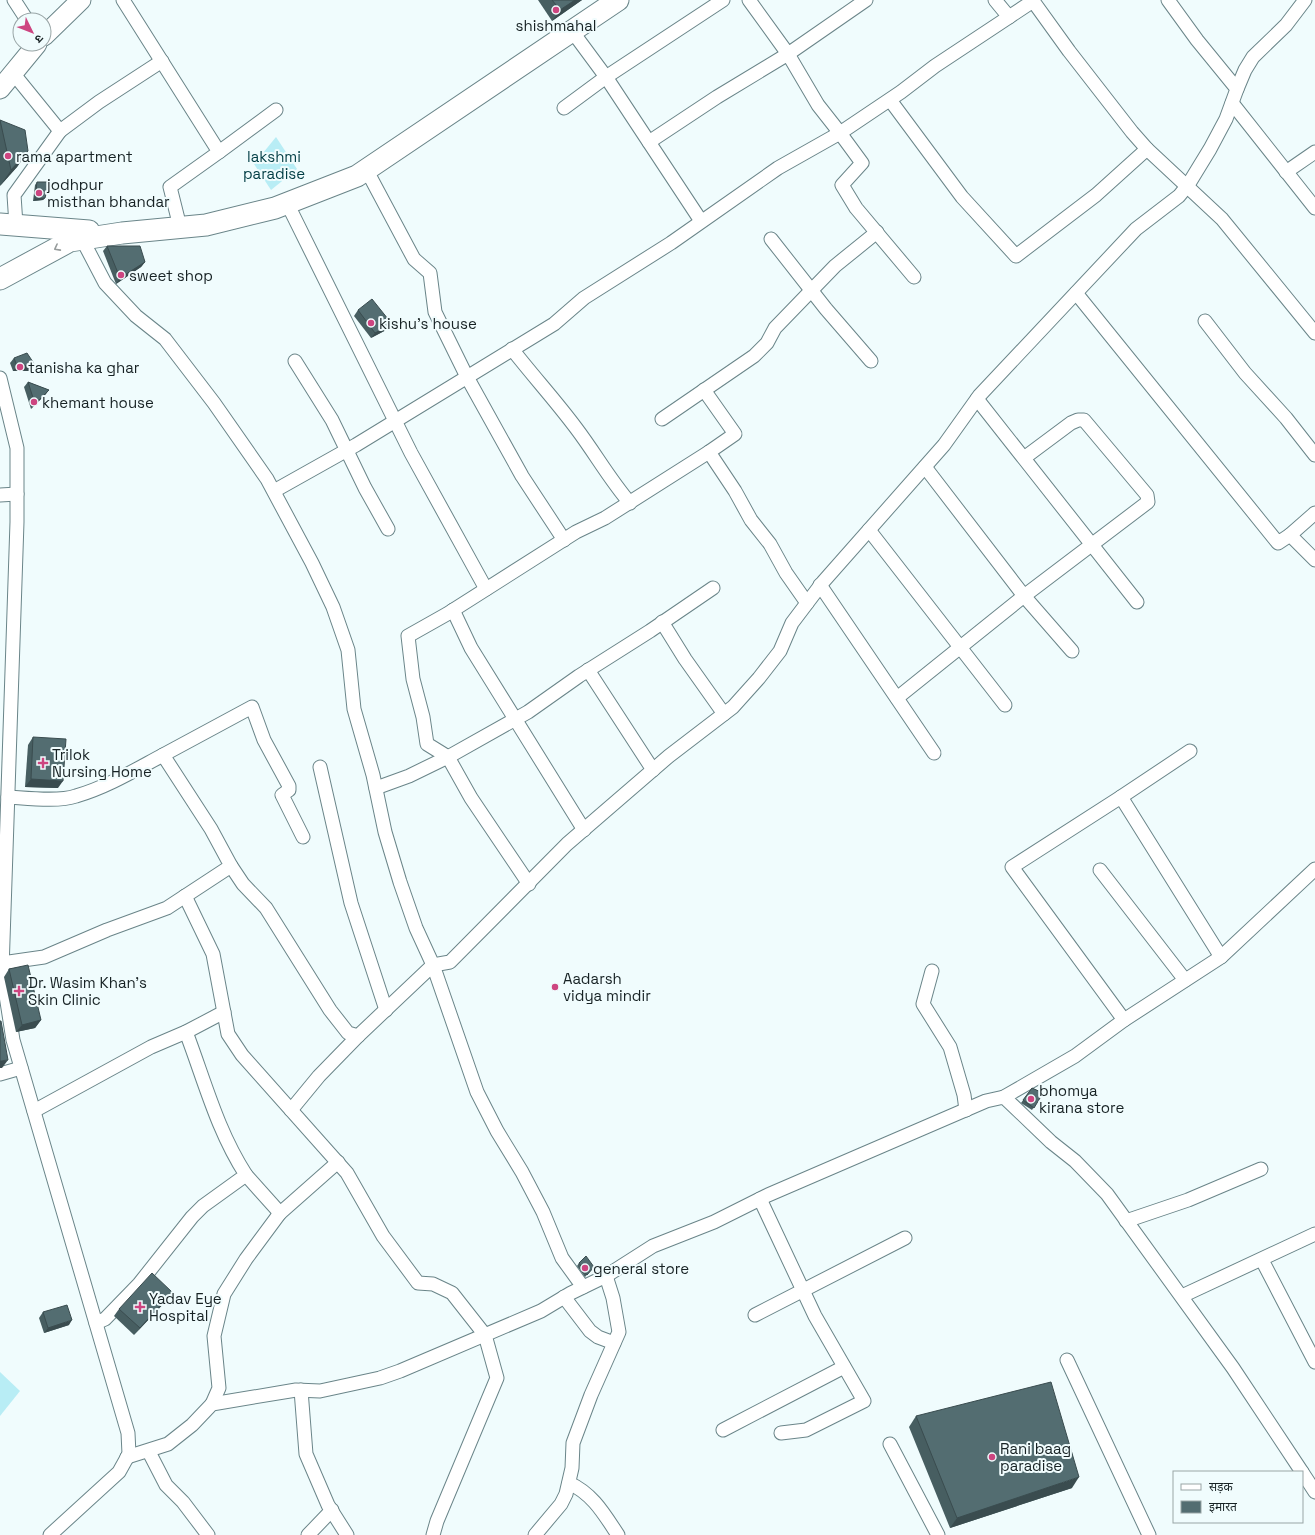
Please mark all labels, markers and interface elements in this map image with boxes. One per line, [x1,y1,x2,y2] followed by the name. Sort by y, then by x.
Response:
[551,5,561,15] marker: shishmahal
[12,12,52,52] north arrow
[516,16,596,35] place label: shishmahal
[32,32,47,46] text: उ
[16,147,133,166] place label: rama apartment
[243,147,305,183] park label: lakshmi paradise
[3,151,13,161] marker: rama apartment
[46,175,170,211] place label: jodhpur misthan bhandar
[34,188,44,198] marker: jodhpur misthan bhandar
[54,243,61,251] one-way arrow
[129,266,213,285] place label: sweet shop
[116,270,126,280] marker: sweet shop
[379,314,477,333] place label: kishu's house
[366,318,376,328] marker: kishu's house
[28,358,140,377] place label: tanisha ka ghar
[15,362,25,372] marker: tanisha ka ghar
[42,393,154,412] place label: khemant house
[29,397,39,407] marker: khemant house
[52,745,152,781] place label: Trilok Nursing Home
[37,757,49,769] marker: Trilok Nursing Home
[563,969,651,1005] place label: Aadarsh vidya mindir
[28,973,147,1009] place label: Dr. Wasim Khan's Skin Clinic
[550,982,560,992] marker: Aadarsh vidya mindir
[13,985,25,997] marker: Dr. Wasim Khan's Skin Clinic
[1039,1081,1124,1117] place label: bhomya kirana store
[1026,1094,1036,1104] marker: bhomya kirana store
[593,1259,689,1278] place label: general store
[580,1263,590,1273] marker: general store
[149,1289,222,1325] place label: Yadav Eye Hospital
[134,1301,146,1313] marker: Yadav Eye Hospital
[1000,1439,1071,1475] place label: Rani baag paradise
[987,1452,997,1462] marker: Rani baag paradise
[1173,1471,1303,1523] legend
[1209,1479,1234,1495] text: सड़क
[1209,1499,1238,1515] text: इमारत

